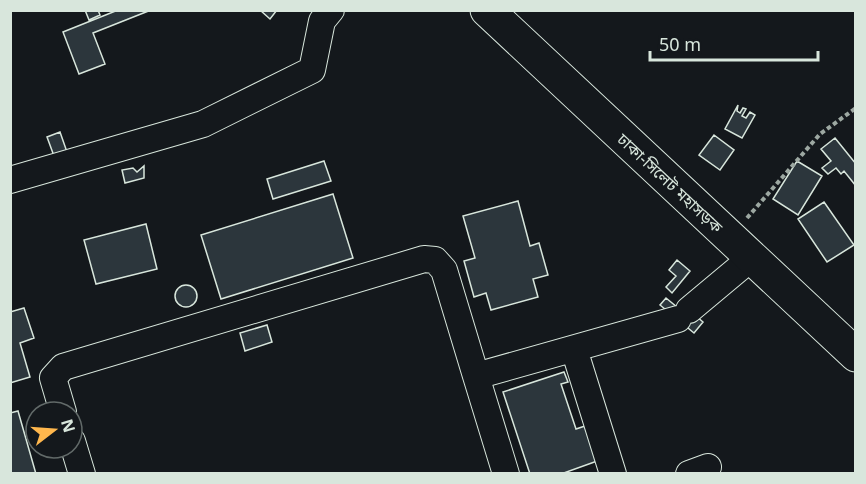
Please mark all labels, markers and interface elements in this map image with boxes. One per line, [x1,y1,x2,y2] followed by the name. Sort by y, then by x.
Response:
[650,24,818,62] scale bar
[659,32,701,56] text: 50 m
[612,128,728,238] street label: ঢাকা-সিলেট মহাসড়ক
[24,400,84,460] north arrow
[56,416,81,435] text: N

